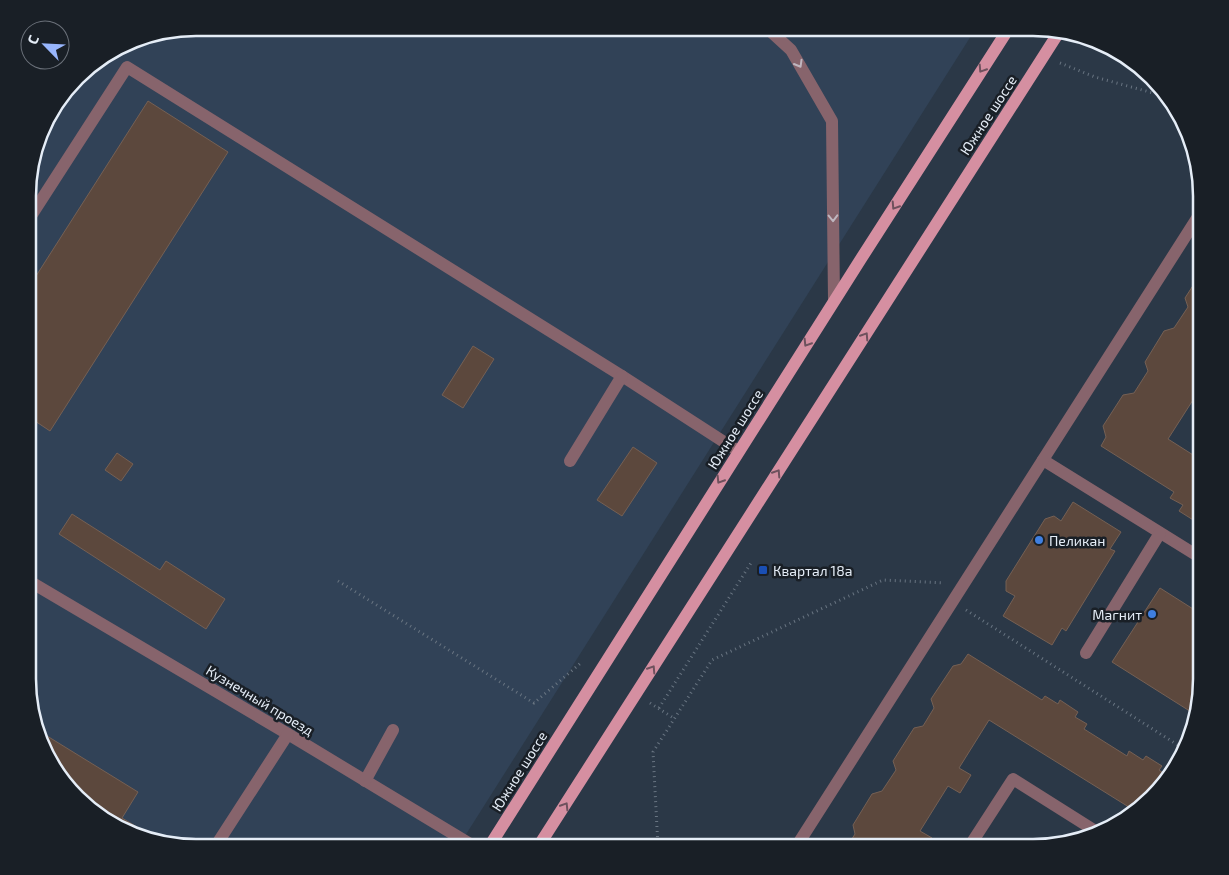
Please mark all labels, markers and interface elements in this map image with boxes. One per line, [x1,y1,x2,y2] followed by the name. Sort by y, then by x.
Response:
[20,20,70,70] north arrow
[23,32,42,47] text: С
[793,59,803,68] one-way arrow
[979,64,989,73] one-way arrow
[956,72,1020,158] street label: Южное шоссе
[891,200,901,209] one-way arrow
[828,214,838,222] one-way arrow
[858,333,868,342] one-way arrow
[804,337,813,346] one-way arrow
[704,386,766,472] street label: Южное шоссе
[771,470,781,479] one-way arrow
[717,474,726,483] one-way arrow
[1049,532,1105,549] place label: Пеликан
[1033,534,1045,546] marker: Пеликан
[773,562,852,579] place label: Квартал 18а
[757,564,769,576] marker: Квартал 18а
[1092,606,1142,623] place label: Магнит
[1146,608,1158,620] marker: Магнит
[203,661,317,739] street label: Кузнечный проезд
[646,665,655,675] one-way arrow
[488,728,550,814] street label: Южное шоссе
[558,803,568,812] one-way arrow

